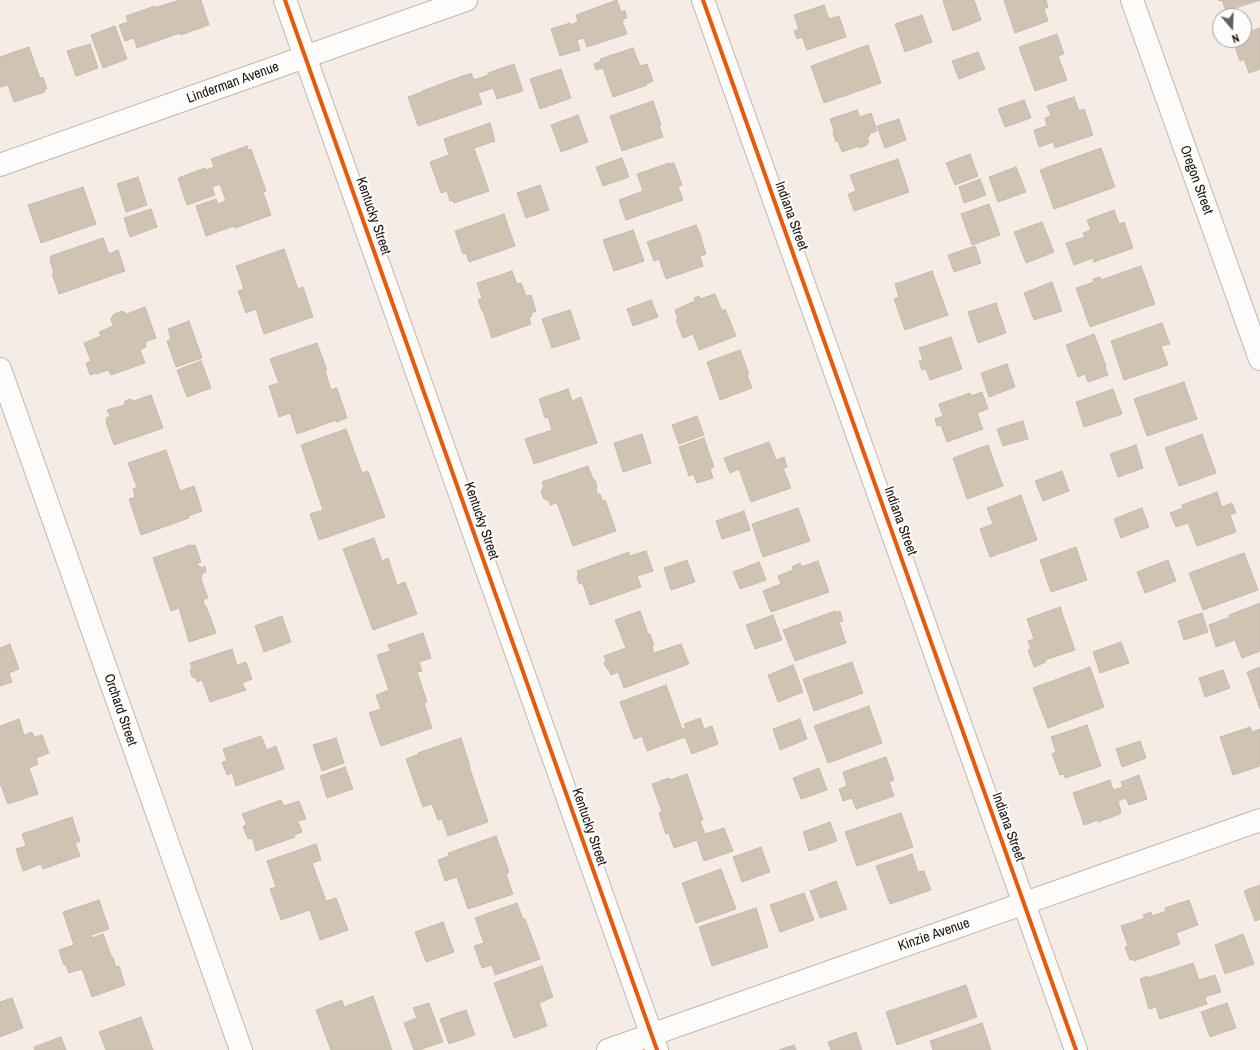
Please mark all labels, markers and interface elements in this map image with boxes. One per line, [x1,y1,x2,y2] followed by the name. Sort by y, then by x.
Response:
[1212,8,1252,48] north arrow
[1230,31,1241,46] text: N
[185,59,281,107] street label: Linderman Avenue
[1176,143,1216,217] street label: Oregon Street
[352,175,394,257] street label: Kentucky Street
[771,179,811,253] street label: Indiana Street
[460,480,502,562] street label: Kentucky Street
[880,484,920,558] street label: Indiana Street
[100,672,140,748] street label: Orchard Street
[568,786,610,868] street label: Kentucky Street
[988,790,1028,864] street label: Indiana Street
[896,915,972,955] street label: Kinzie Avenue

